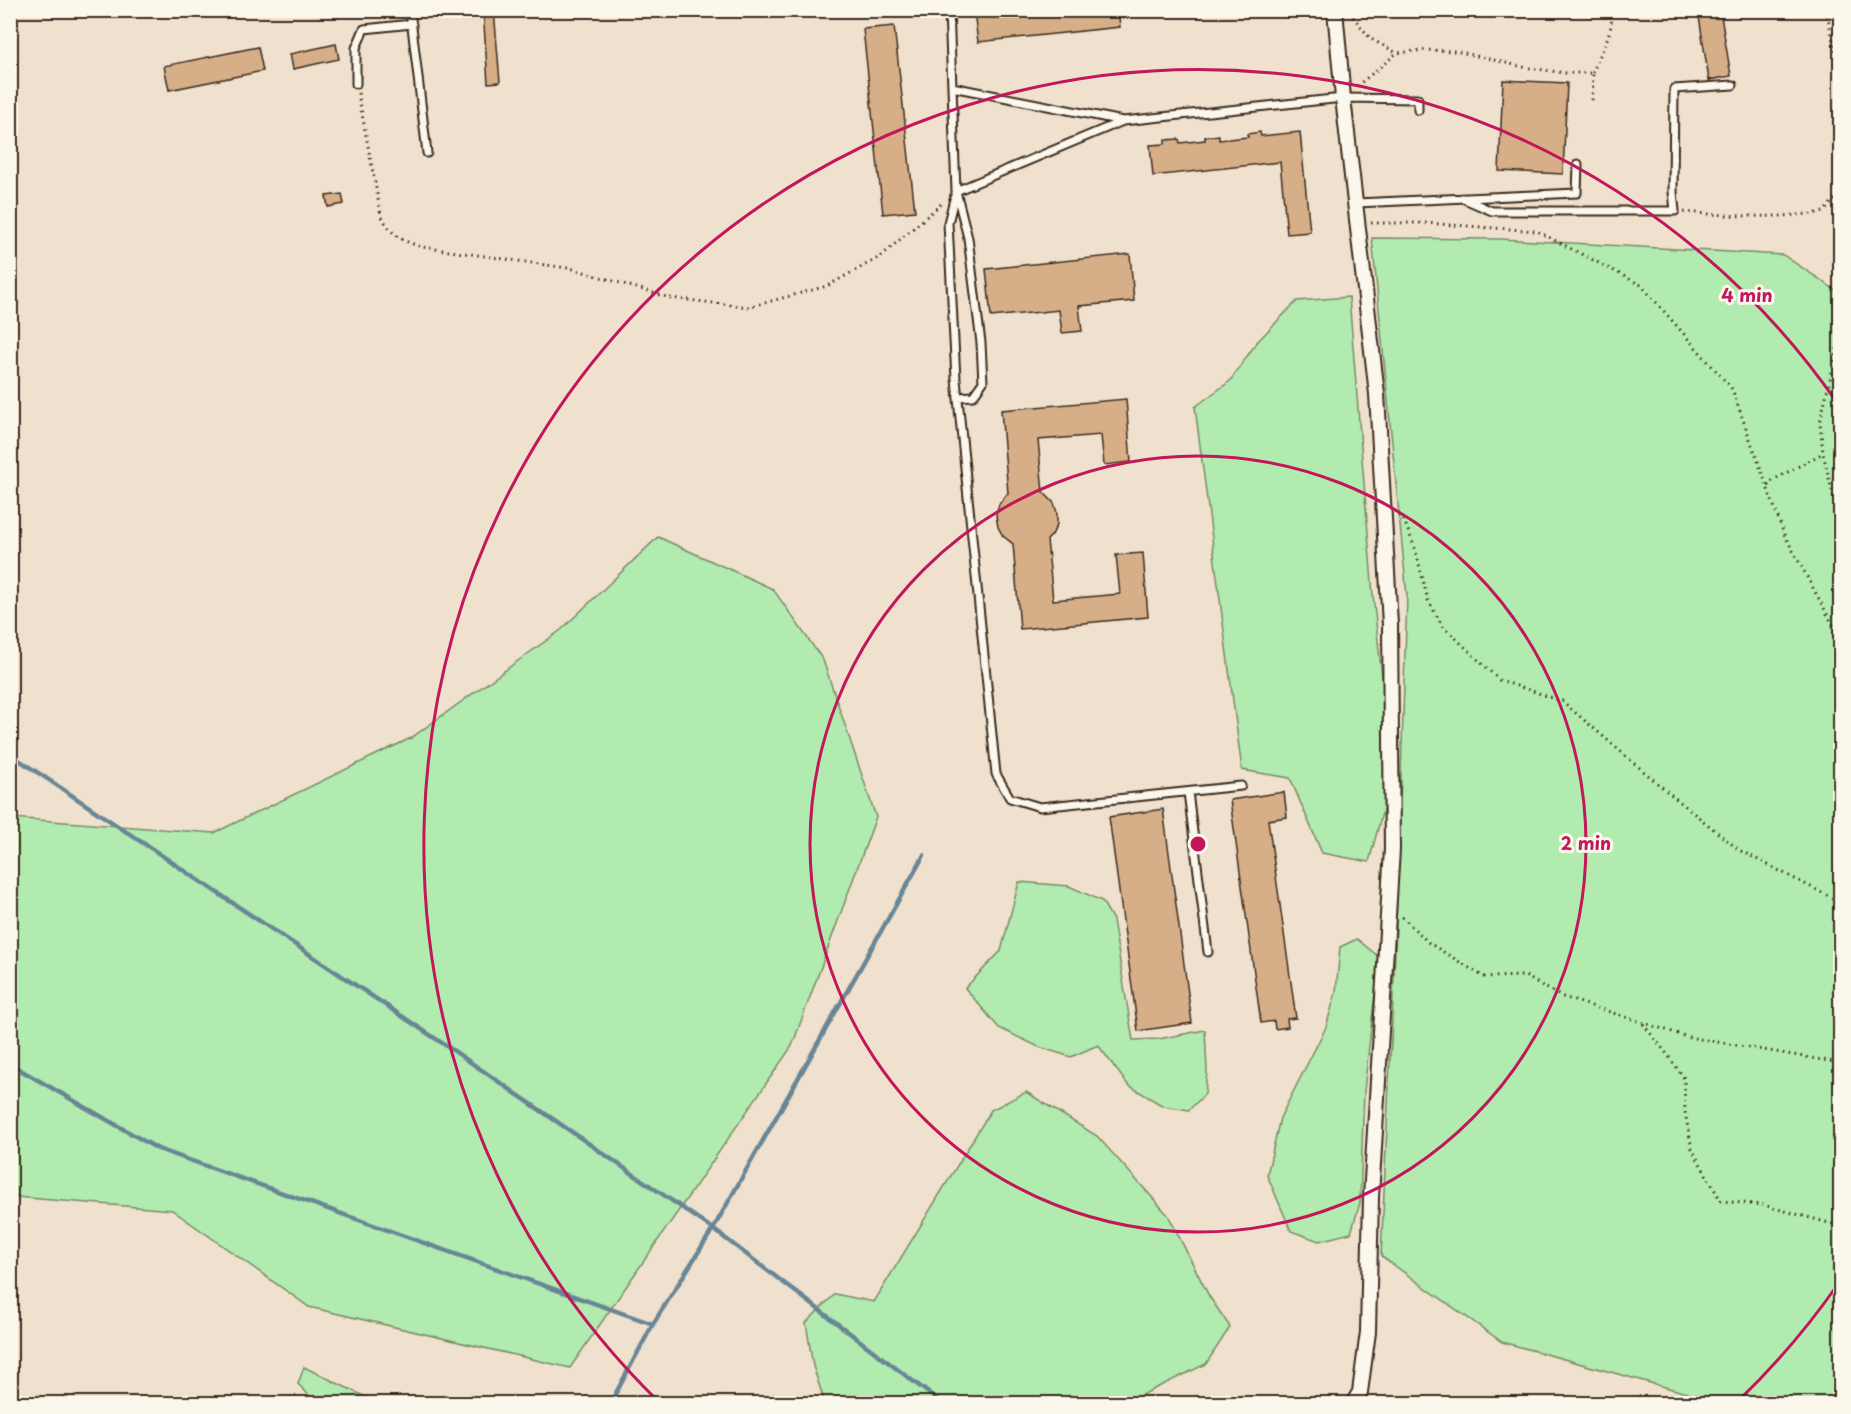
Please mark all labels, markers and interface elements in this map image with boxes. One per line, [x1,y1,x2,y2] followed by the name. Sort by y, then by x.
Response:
[1721,281,1773,308] text: 4 min
[1561,829,1611,856] text: 2 min
[1188,834,1208,854] centre of rings

